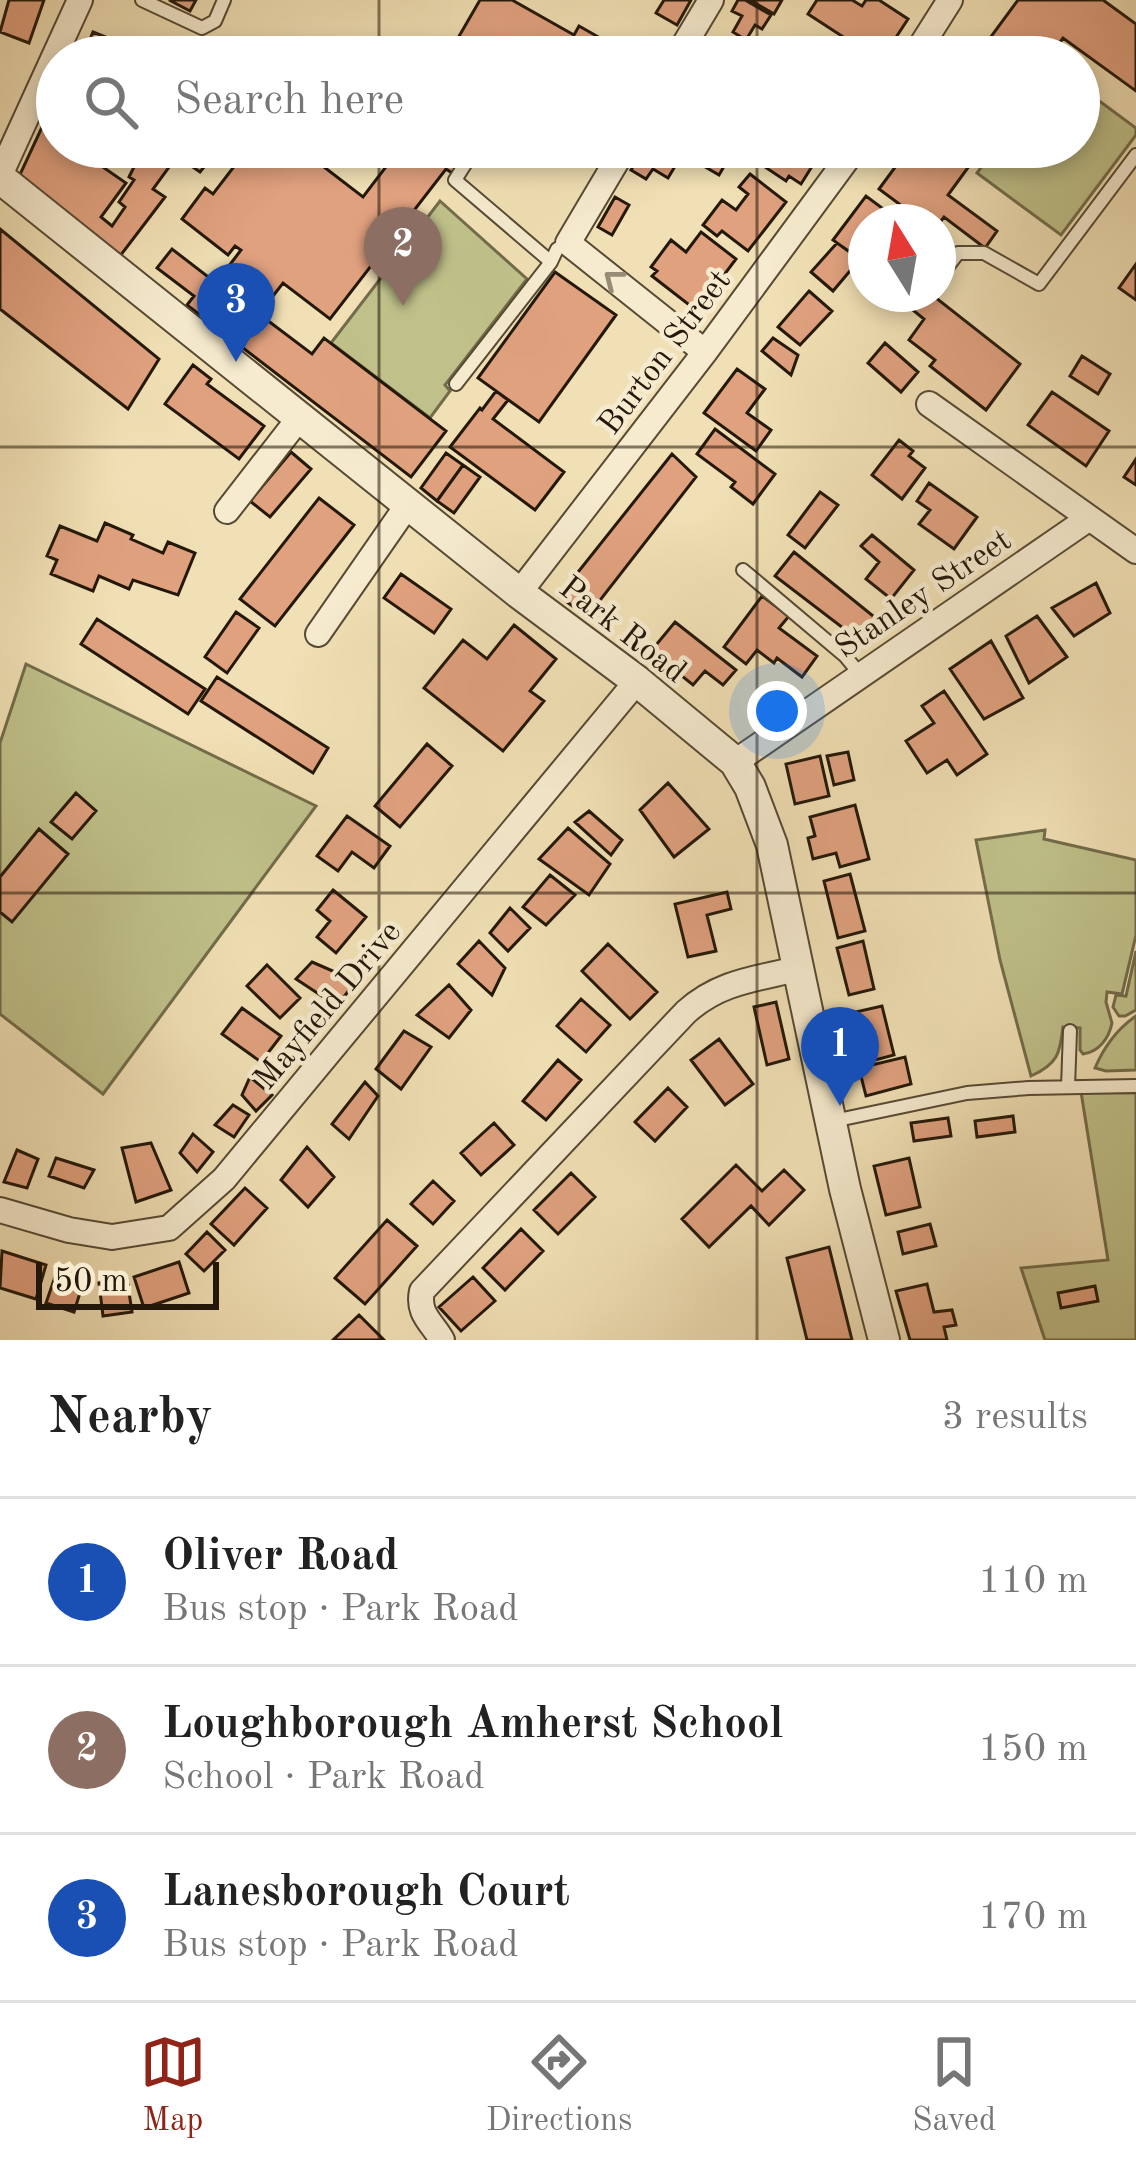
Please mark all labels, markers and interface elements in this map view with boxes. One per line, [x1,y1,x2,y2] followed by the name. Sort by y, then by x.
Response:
[36,36,1100,168] search box
[78,69,144,135] icon: search
[174,79,404,124] text: Search here
[848,204,956,312] north arrow
[364,207,442,306] pin: 2
[197,263,275,362] pin: 3
[594,265,738,441] street label: Burton Street
[605,272,627,293] one-way arrow
[830,524,1018,666] street label: Stanley Street
[552,571,691,690] street label: Park Road
[747,681,807,741] your location
[249,916,408,1097] street label: Mayfield Drive
[801,1007,879,1106] pin: 1
[36,1256,219,1309] scale bar
[54,1266,128,1299] text: 50 m
[48,1393,213,1444] text: Nearby
[942,1398,1088,1437] text: 3 results
[162,1535,399,1580] text: Oliver Road
[76,1562,98,1601] text: 1
[978,1562,1088,1601] text: 110 m
[162,1590,519,1629] text: Bus stop · Park Road
[162,1703,783,1748] text: Loughborough Amherst School
[76,1730,98,1769] text: 2
[978,1730,1088,1769] text: 150 m
[162,1758,485,1797] text: School · Park Road
[162,1871,570,1916] text: Lanesborough Court
[76,1898,98,1937] text: 3
[978,1898,1088,1937] text: 170 m
[162,1926,519,1965] text: Bus stop · Park Road
[140,2029,206,2142] tab: Map
[486,2029,632,2142] tab: Directions
[912,2029,996,2142] tab: Saved

